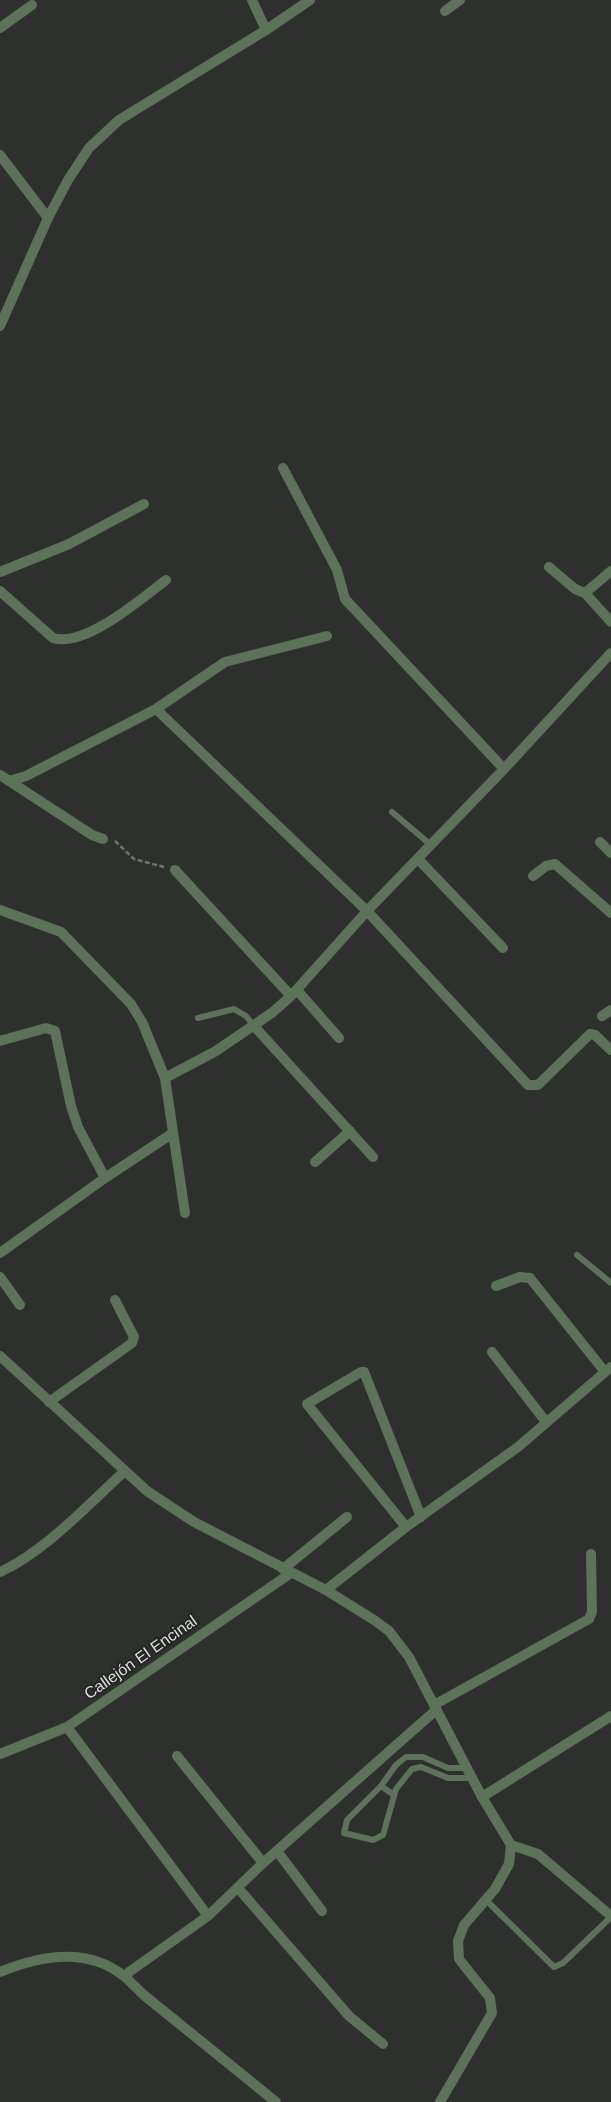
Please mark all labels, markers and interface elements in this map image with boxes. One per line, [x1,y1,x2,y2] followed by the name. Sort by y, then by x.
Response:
[81,1612,201,1704] street label: Callejón El Encinal

